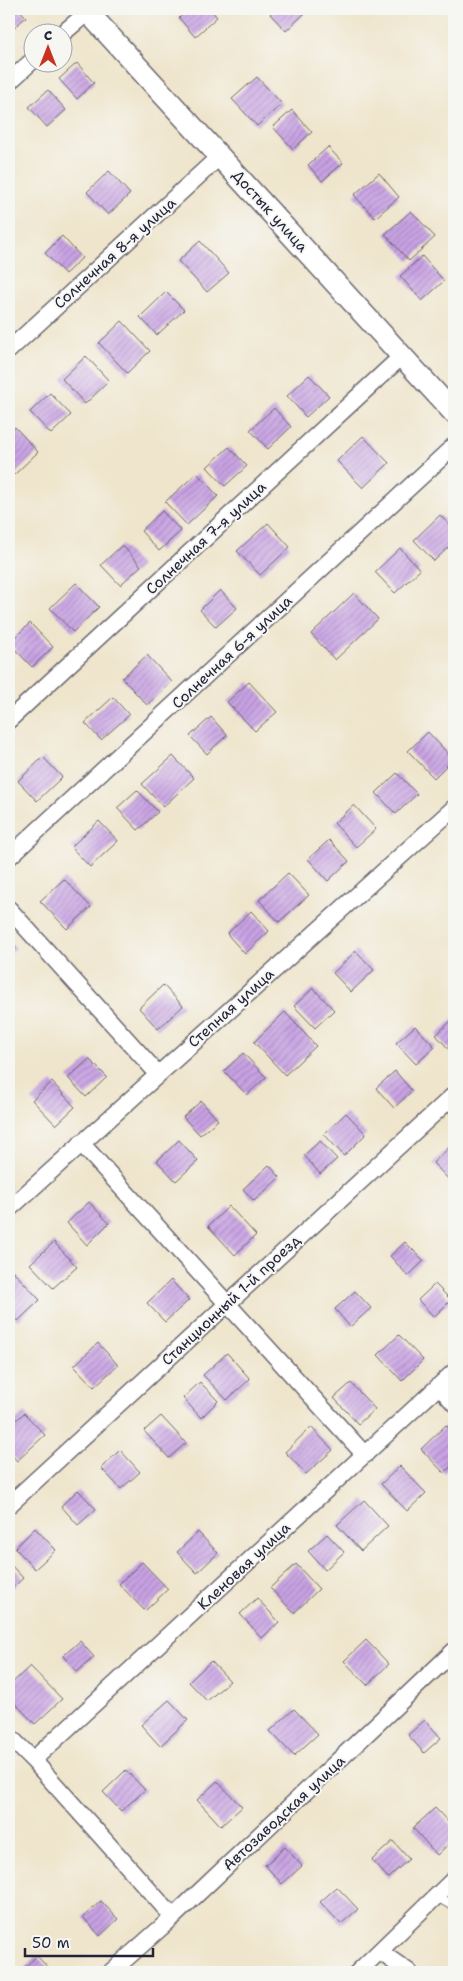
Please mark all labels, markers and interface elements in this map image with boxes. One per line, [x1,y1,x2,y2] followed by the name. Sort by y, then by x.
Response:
[22,22,72,72] north arrow
[44,26,52,44] text: С
[228,166,313,257] street label: Достык улица
[50,192,181,313] street label: Солнечная 8-я улица
[142,477,271,599] street label: Солнечная 7-я улица
[167,590,297,713] street label: Солнечная 6-я улица
[184,964,279,1052] street label: Степная улица
[157,1230,305,1370] street label: Станционный 1-й проезд
[193,1517,295,1614] street label: Кленовая улица
[218,1750,350,1875] street label: Автозаводская улица
[25,1926,152,1958] scale bar
[32,1933,70,1953] text: 50 m

